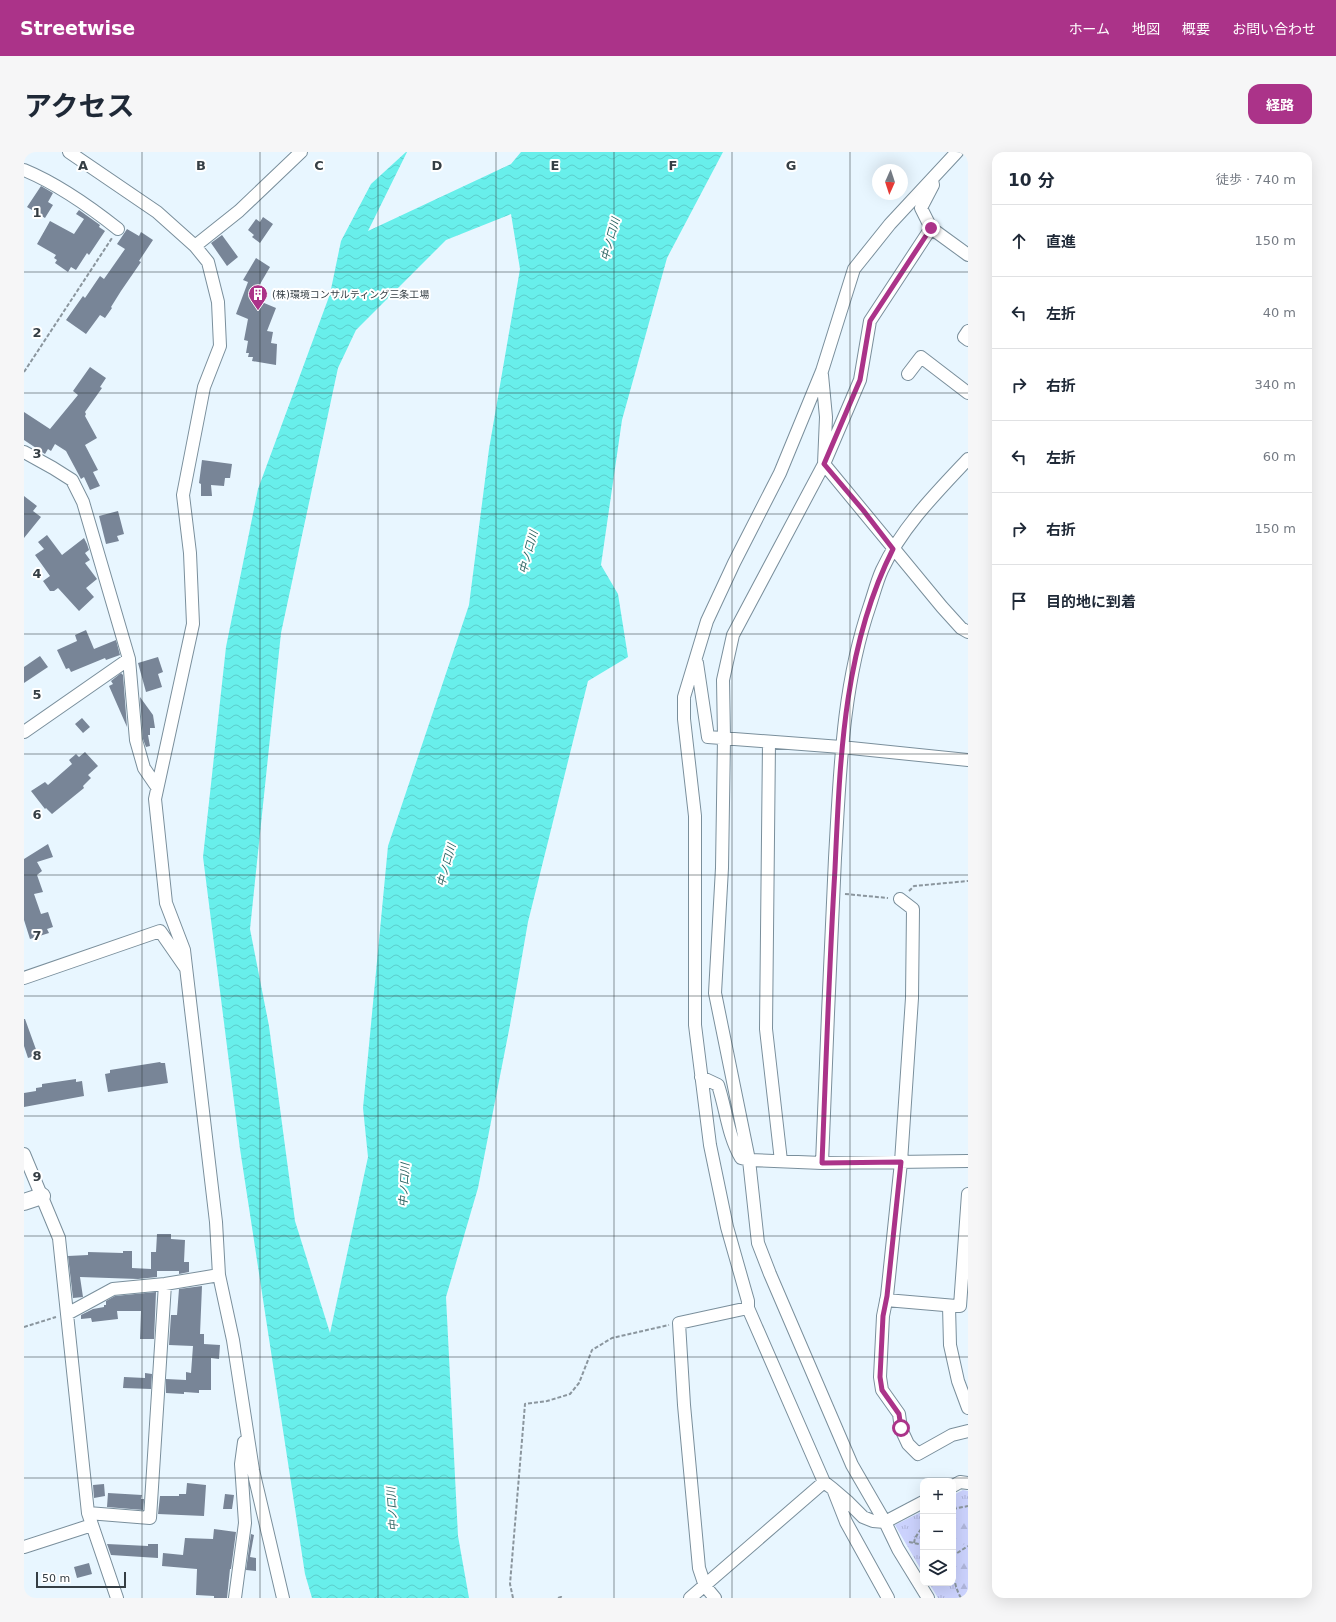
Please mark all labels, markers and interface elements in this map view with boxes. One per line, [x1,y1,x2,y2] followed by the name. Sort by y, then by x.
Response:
[20,17,135,39] text: Streetwise
[1068,21,1110,37] text: ホーム
[1132,21,1160,37] text: 地図
[1182,21,1210,37] text: 概要
[1232,21,1316,37] text: お問い合わせ
[1248,84,1312,124] button: 経路
[24,90,135,123] text: アクセス
[78,158,88,173] text: A
[196,158,206,173] text: B
[314,158,324,173] text: C
[432,158,443,173] text: D
[551,158,559,173] text: E
[669,158,677,173] text: F
[786,158,796,173] text: G
[872,164,908,200] north arrow
[1008,170,1055,190] text: 10 分
[1216,172,1296,187] text: 徒歩 · 740 m
[32,205,42,220] text: 1
[599,215,623,262] water label: 中ノ口川
[922,219,940,237] route end
[1008,230,1030,252] icon: ahead
[1046,233,1076,251] text: 直進
[1254,233,1296,248] text: 150 m
[247,283,269,311] building icon: (株)環境コンサルティング三条工場
[272,289,429,300] place label: (株)環境コンサルティング三条工場
[1008,302,1030,324] icon: left
[1046,305,1076,323] text: 左折
[1263,305,1296,320] text: 40 m
[32,325,42,340] text: 2
[1008,374,1030,396] icon: right
[1046,377,1076,395] text: 右折
[1254,377,1296,392] text: 340 m
[32,446,42,461] text: 3
[1008,446,1030,468] icon: left
[1046,449,1076,467] text: 左折
[1263,449,1296,464] text: 60 m
[1008,518,1030,540] icon: right
[1046,521,1076,539] text: 右折
[1254,521,1296,536] text: 150 m
[517,528,541,575] water label: 中ノ口川
[32,566,42,581] text: 4
[1008,590,1030,612] icon: arrive
[1046,593,1136,611] text: 目的地に到着
[32,687,42,702] text: 5
[32,807,42,822] text: 6
[435,841,459,888] water label: 中ノ口川
[32,928,42,943] text: 7
[32,1048,42,1063] text: 8
[397,1162,412,1207] water label: 中ノ口川
[32,1169,42,1184] text: 9
[892,1419,910,1437] route start
[920,1478,956,1586] map controls
[920,1478,956,1514] button: +
[384,1486,401,1531] water label: 中ノ口川
[920,1514,956,1550] button: −
[920,1550,956,1586] button: layers
[36,1570,126,1589] scale bar
[42,1572,70,1585] text: 50 m

